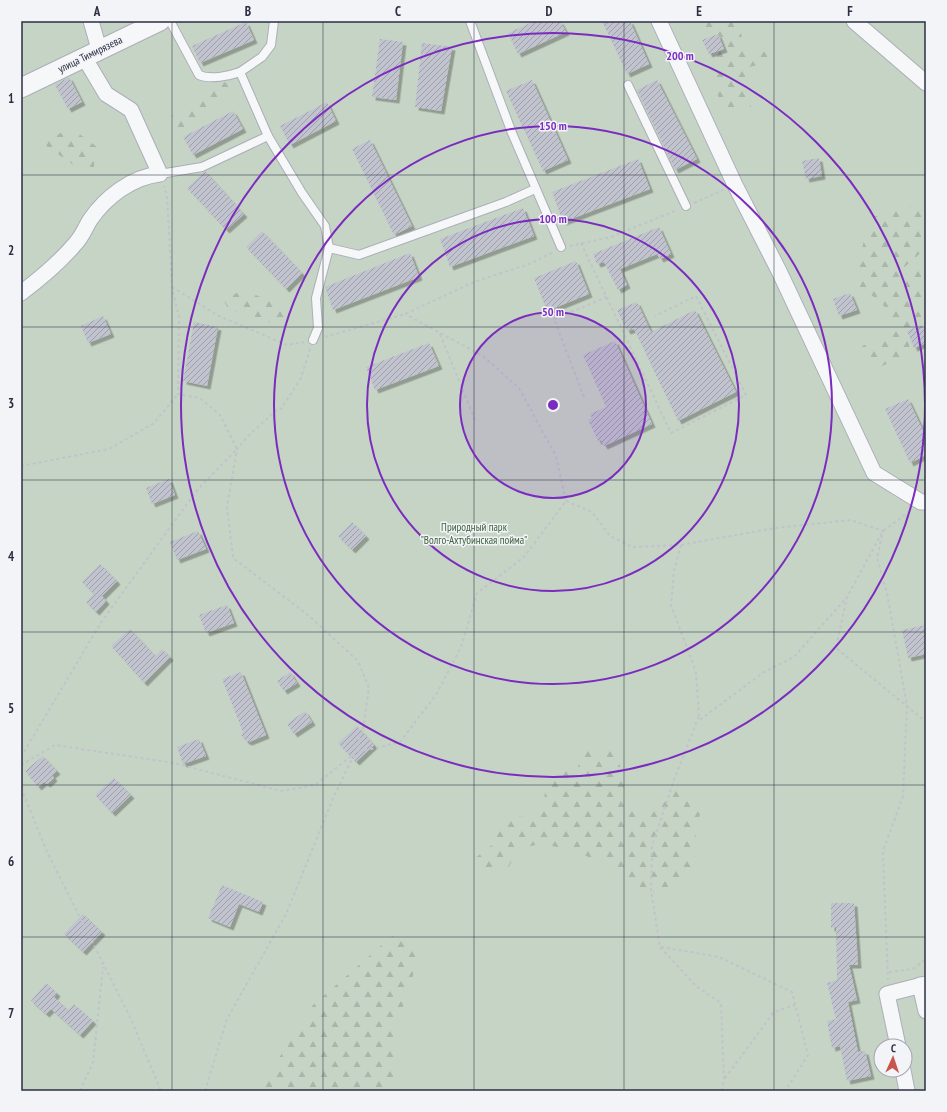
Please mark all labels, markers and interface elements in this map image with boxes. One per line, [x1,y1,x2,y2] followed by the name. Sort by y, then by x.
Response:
[93,3,101,20] text: A
[245,3,251,20] text: B
[395,3,401,20] text: C
[546,3,553,20] text: D
[696,3,702,20] text: E
[847,3,853,20] text: F
[55,32,125,76] street label: улица Тимирязева
[666,48,694,63] text: 200 m
[8,90,14,107] text: 1
[539,118,567,133] text: 150 m
[539,211,567,226] text: 100 m
[8,242,14,259] text: 2
[542,304,564,319] text: 50 m
[8,395,14,412] text: 3
[546,398,560,412] centre of rings
[421,520,527,547] park label: Природный парк "Волго-Ахтубинская пойма"
[8,548,15,565] text: 4
[8,700,14,717] text: 5
[8,853,14,870] text: 6
[8,1005,14,1022] text: 7
[873,1038,913,1078] north arrow
[891,1041,896,1055] text: С

